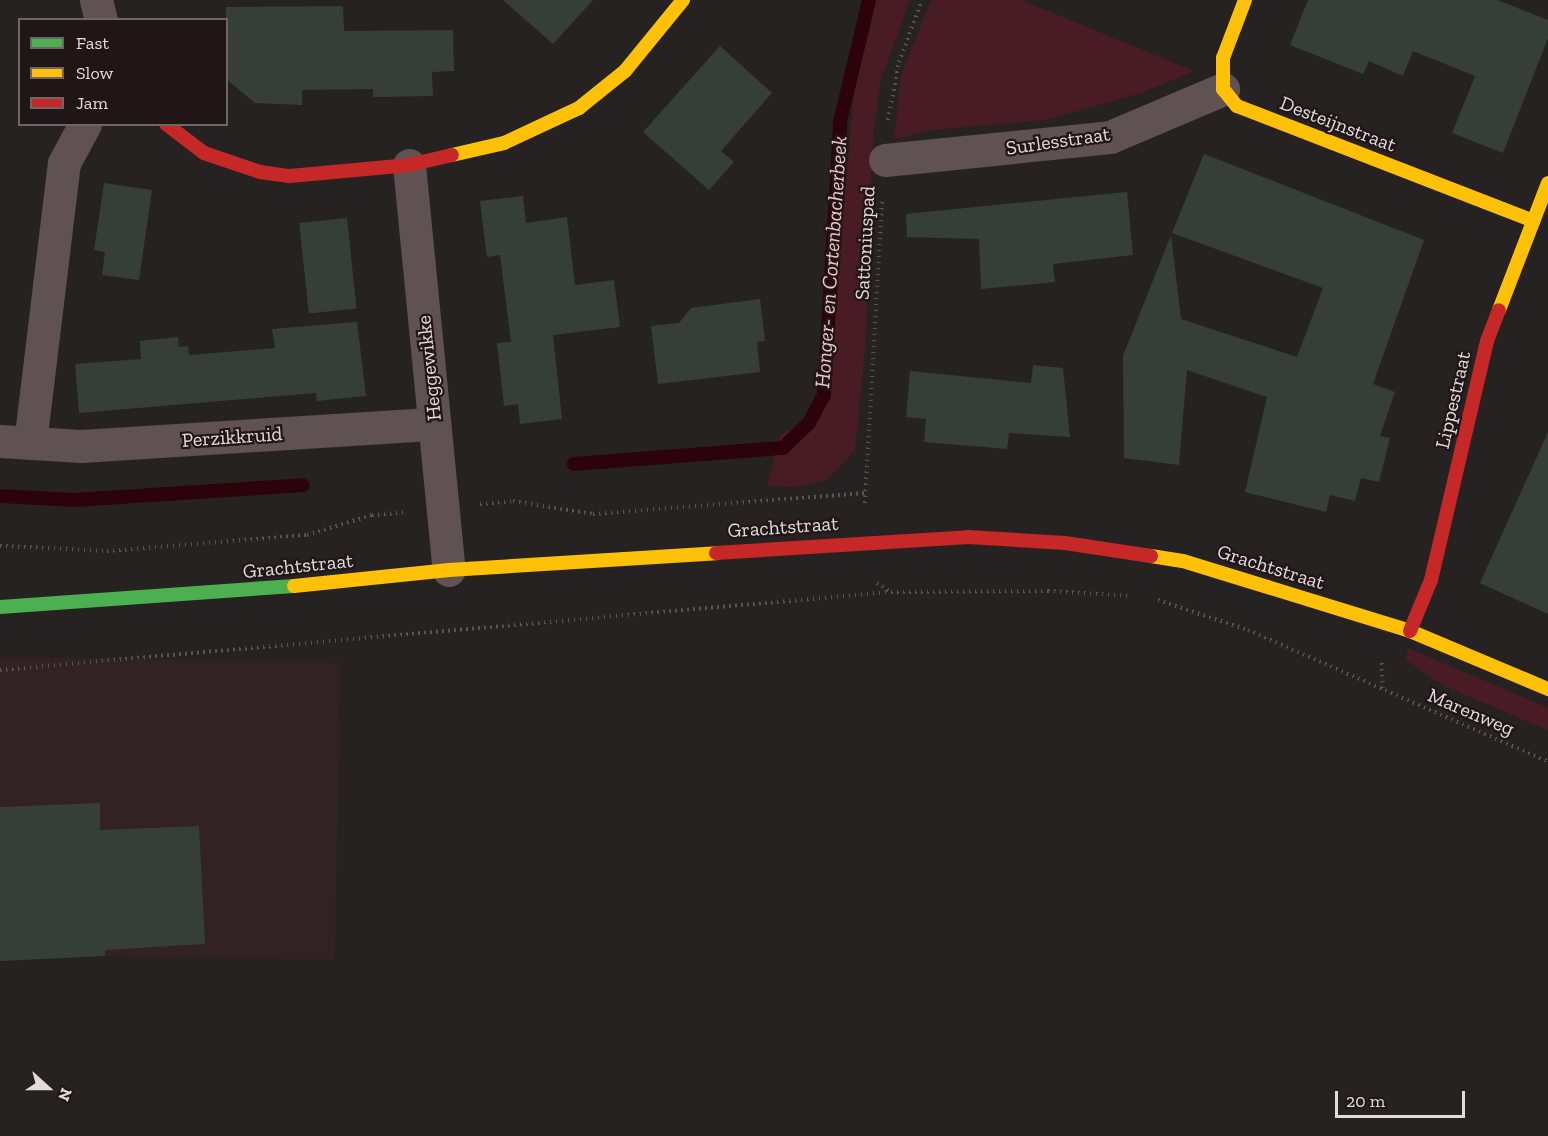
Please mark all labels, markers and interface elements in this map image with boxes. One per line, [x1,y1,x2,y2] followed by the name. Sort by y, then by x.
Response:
[18,18,228,126] legend
[76,32,109,54] text: Fast
[76,62,113,84] text: Slow
[1277,91,1399,157] street label: Desteijnstraat
[76,92,108,114] text: Jam
[1004,122,1112,160] street label: Surlesstraat
[810,135,852,389] water label: Honger- en Cortenbacherbeek
[850,185,880,301] street label: Sattoniuspad
[412,314,446,422] street label: Heggewikke
[1430,349,1476,451] street label: Lippestraat
[181,422,283,452] street label: Perzikkruid
[727,511,839,543] street label: Grachtstraat
[1214,539,1328,595] street label: Grachtstraat
[242,548,354,584] street label: Grachtstraat
[1424,683,1518,741] street label: Marenweg
[18,1058,78,1118] north arrow
[1338,1079,1468,1117] scale bar
[54,1086,76,1104] text: N
[1346,1090,1385,1112] text: 20 m

